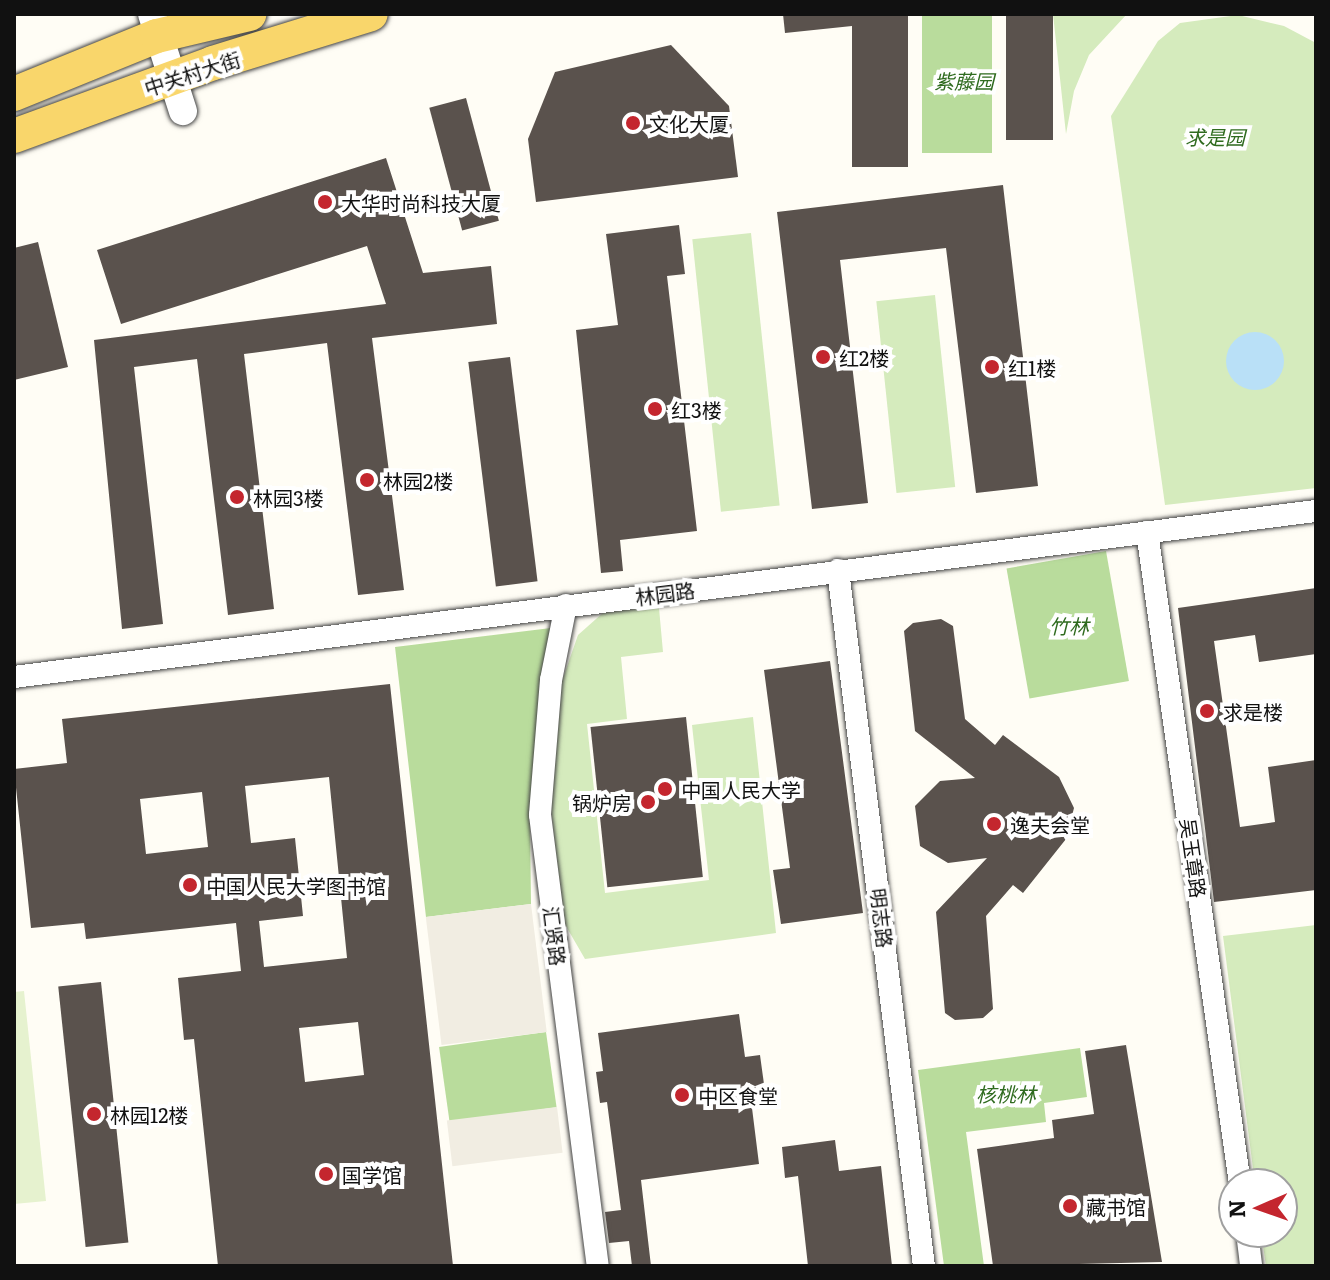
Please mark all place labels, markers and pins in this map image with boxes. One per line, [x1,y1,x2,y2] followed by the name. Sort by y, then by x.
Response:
[649,111,729,135] place label: 文化大厦
[624,114,642,132] marker: 文化大厦
[341,190,501,214] place label: 大华时尚科技大厦
[316,193,334,211] marker: 大华时尚科技大厦
[839,345,889,369] place label: 红2楼
[814,348,832,366] marker: 红2楼
[1008,355,1056,379] place label: 红1楼
[983,358,1001,376] marker: 红1楼
[671,397,722,421] place label: 红3楼
[646,400,664,418] marker: 红3楼
[383,468,453,492] place label: 林园2楼
[358,471,376,489] marker: 林园2楼
[253,485,324,509] place label: 林园3楼
[228,488,246,506] marker: 林园3楼
[1223,699,1283,723] place label: 求是楼
[1198,702,1216,720] marker: 求是楼
[681,777,801,801] place label: 中国人民大学
[656,780,674,798] marker: 中国人民大学
[572,790,632,814] place label: 锅炉房
[639,793,657,811] marker: 锅炉房
[1010,812,1090,836] place label: 逸夫会堂
[985,815,1003,833] marker: 逸夫会堂
[206,873,386,897] place label: 中国人民大学图书馆
[181,876,199,894] marker: 中国人民大学图书馆
[698,1083,778,1107] place label: 中区食堂
[673,1086,691,1104] marker: 中区食堂
[110,1102,188,1126] place label: 林园12楼
[85,1105,103,1123] marker: 林园12楼
[342,1162,402,1186] place label: 国学馆
[317,1165,335,1183] marker: 国学馆
[1086,1194,1146,1218] place label: 藏书馆
[1061,1197,1079,1215] marker: 藏书馆

